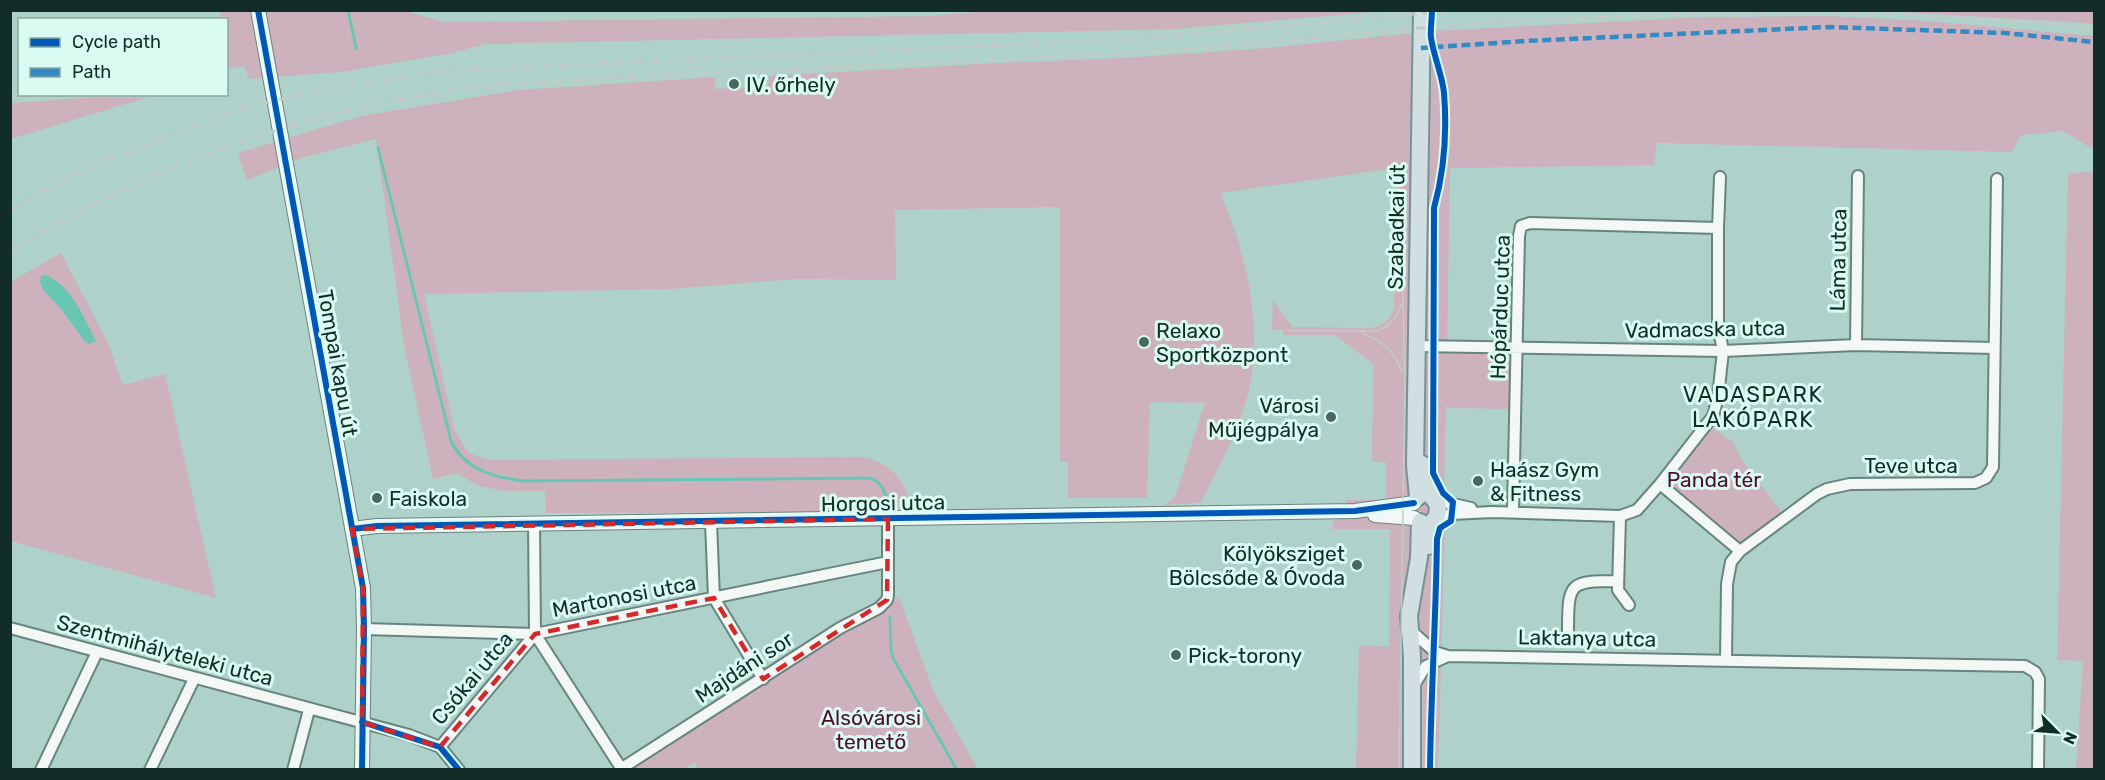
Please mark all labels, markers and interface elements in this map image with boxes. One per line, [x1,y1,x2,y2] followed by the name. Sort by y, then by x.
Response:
[18,18,228,96] legend
[72,31,161,53] text: Cycle path
[72,61,111,83] text: Path
[746,72,836,97] place label: IV. őrhely
[727,77,741,91] marker: IV. őrhely
[1382,164,1410,290] street label: Szabadkai út
[1825,208,1851,312] street label: Láma utca
[1485,234,1515,380] street label: Hópárduc utca
[313,288,363,438] street label: Tompai kapu út
[1624,315,1786,343] street label: Vadmacska utca
[1156,318,1288,367] place label: Relaxo Sportközpont
[1137,335,1151,349] marker: Relaxo Sportközpont
[1683,381,1823,433] district label: VADASPARK LAKÓPARK
[1208,393,1319,442] place label: Városi Műjégpálya
[1324,410,1338,424] marker: Városi Műjégpálya
[1864,453,1958,478] street label: Teve utca
[1490,457,1599,506] place label: Haász Gym & Fitness
[1667,467,1761,492] park label: Panda tér
[1471,474,1485,488] marker: Haász Gym & Fitness
[389,486,467,511] place label: Faiskola
[821,489,945,517] street label: Horgosi utca
[370,491,384,505] marker: Faiskola
[1169,541,1345,590] place label: Kölyöksziget Bölcsőde & Óvoda
[1350,558,1364,572] marker: Kölyöksziget Bölcsőde & Óvoda
[550,570,698,622] street label: Martonosi utca
[54,609,276,691] street label: Szentmihályteleki utca
[1518,624,1656,652] street label: Laktanya utca
[690,626,798,708] street label: Majdáni sor
[426,627,518,729] street label: Csókai utca
[1188,643,1302,668] place label: Pick-torony
[1169,648,1183,662] marker: Pick-torony
[2027,702,2087,762] north arrow
[821,705,921,754] park label: Alsóvárosi temető
[2059,729,2081,747] text: N

